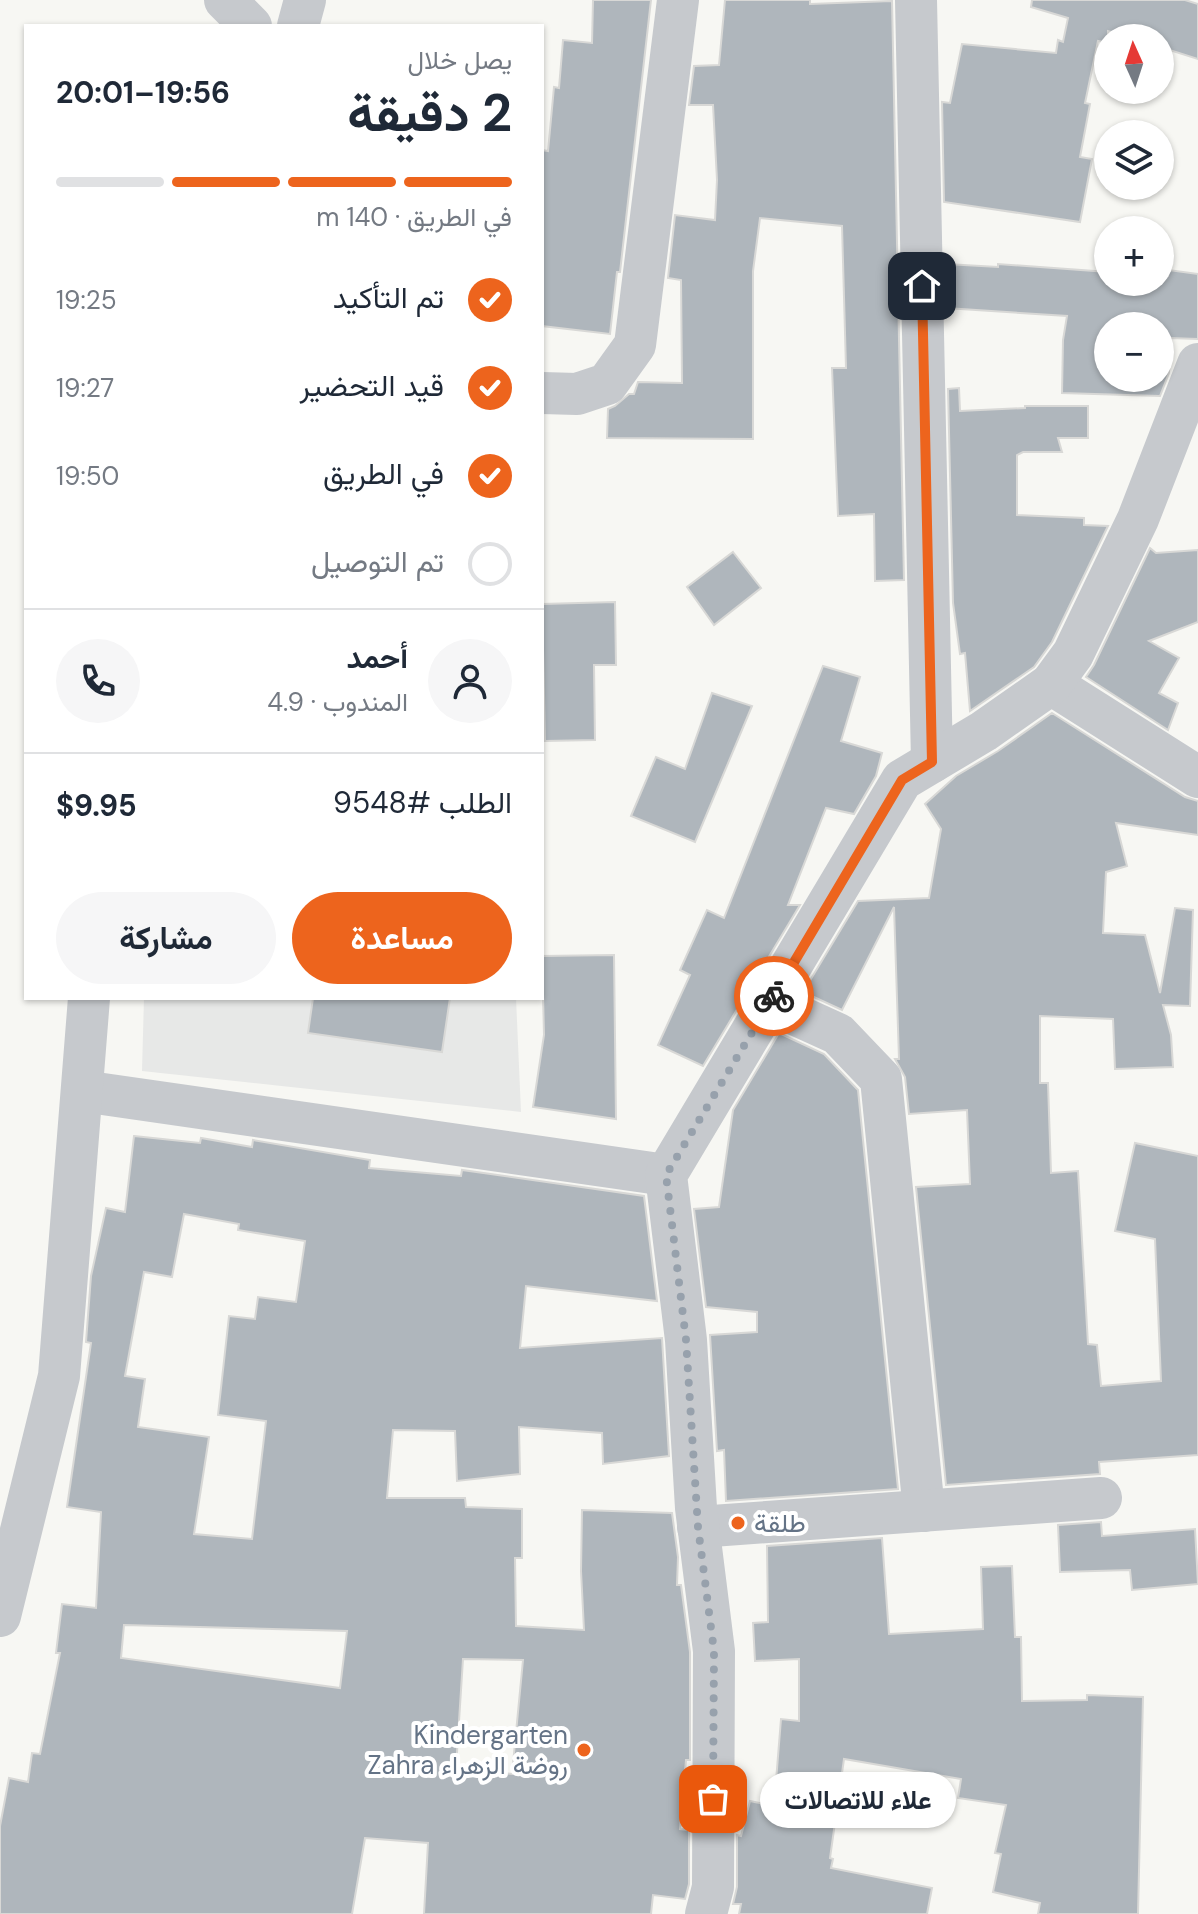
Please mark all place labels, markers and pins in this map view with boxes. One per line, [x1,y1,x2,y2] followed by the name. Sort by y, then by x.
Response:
[888,252,956,320] pin
[754,1506,806,1540] place label: طلقة
[729,1514,747,1532] marker: طلقة
[368,1718,568,1782] place label: Kindergarten Zahra روضة الزهراء
[575,1741,593,1759] marker: Kindergarten Zahra روضة الزهراء
[679,1765,747,1833] pin
[761,1771,957,1827] callout: علاء للاتصالات

